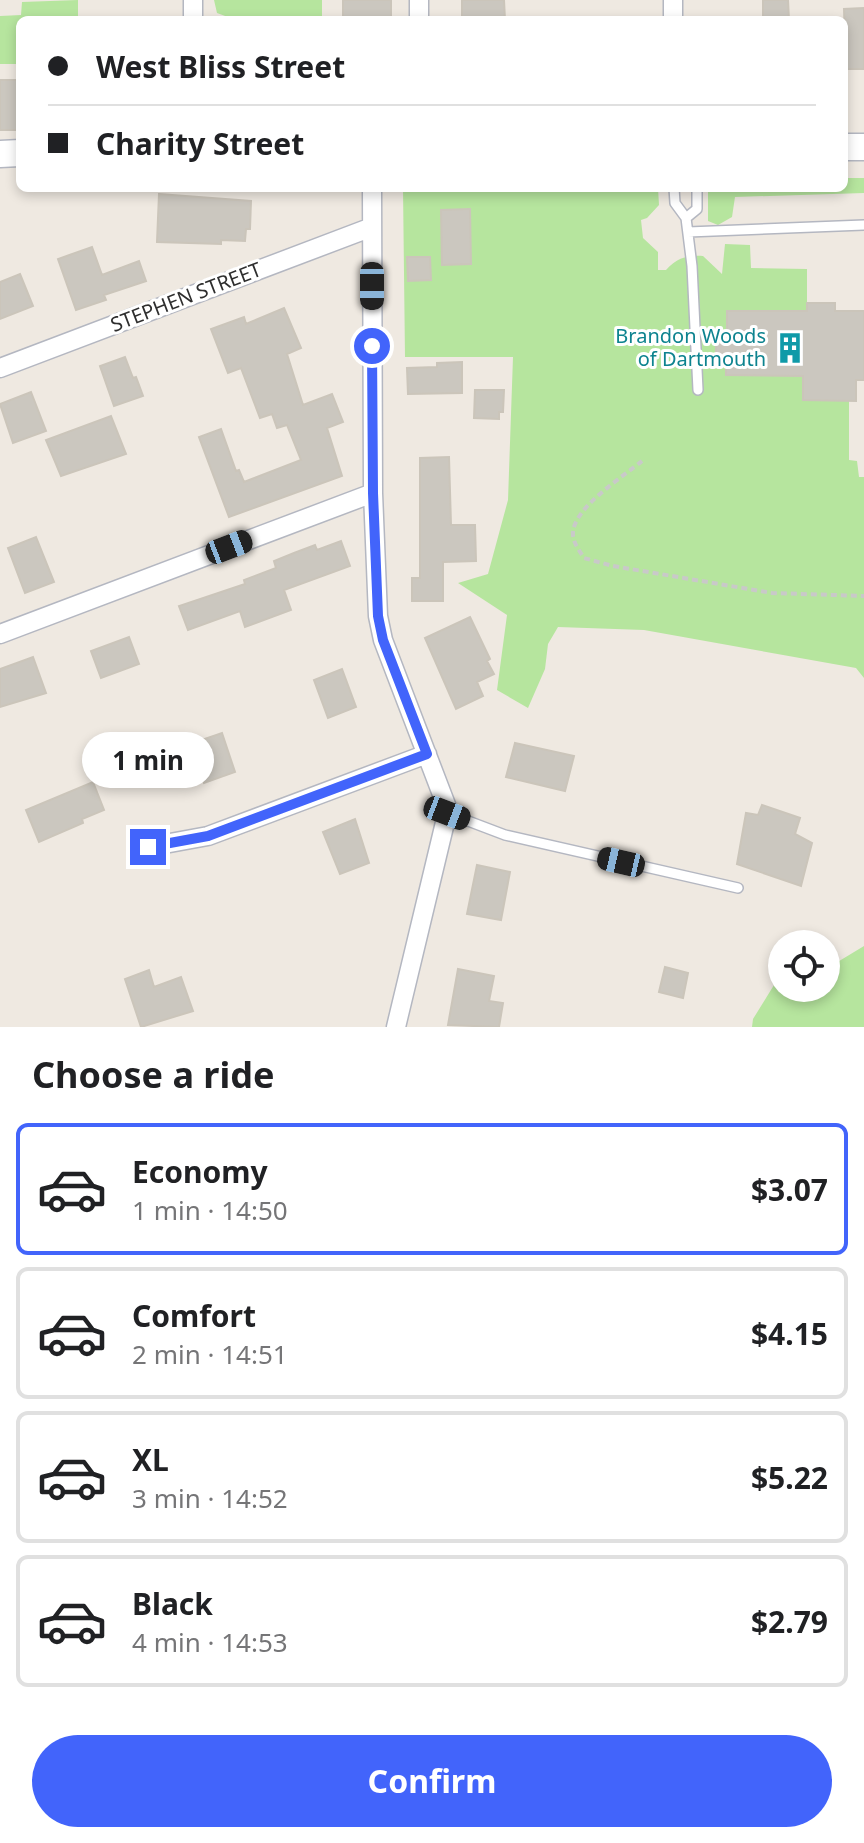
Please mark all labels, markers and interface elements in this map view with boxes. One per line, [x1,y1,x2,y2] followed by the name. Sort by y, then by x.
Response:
[96,46,345,87] text: West Bliss Street
[96,123,304,164] text: Charity Street
[107,255,265,338] street label: STEPHEN STREET
[360,262,384,310] car
[615,322,766,372] place label: Brandon Woods of Dartmouth
[354,328,390,364] route start
[773,331,807,365] building icon: Brandon Woods of Dartmouth
[202,527,256,567] car
[82,731,214,787] callout: 1 min
[112,742,184,778] text: 1 min
[420,793,474,833] car
[130,829,166,865] route end
[595,845,647,879] car
[768,930,840,1002] map controls
[768,930,840,1002] button: locate
[32,1050,274,1099] text: Choose a ride
[132,1151,268,1192] text: Economy
[36,1153,108,1225] icon: car
[751,1169,828,1210] text: $3.07
[132,1192,288,1228] text: 1 min · 14:50
[132,1295,256,1336] text: Comfort
[36,1297,108,1369] icon: car
[751,1313,828,1354] text: $4.15
[132,1336,288,1372] text: 2 min · 14:51
[132,1439,169,1480] text: XL
[36,1441,108,1513] icon: car
[751,1457,828,1498] text: $5.22
[132,1480,288,1516] text: 3 min · 14:52
[132,1583,213,1624] text: Black
[36,1585,108,1657] icon: car
[751,1601,828,1642] text: $2.79
[132,1624,288,1660] text: 4 min · 14:53
[32,1735,832,1827] button: Confirm

